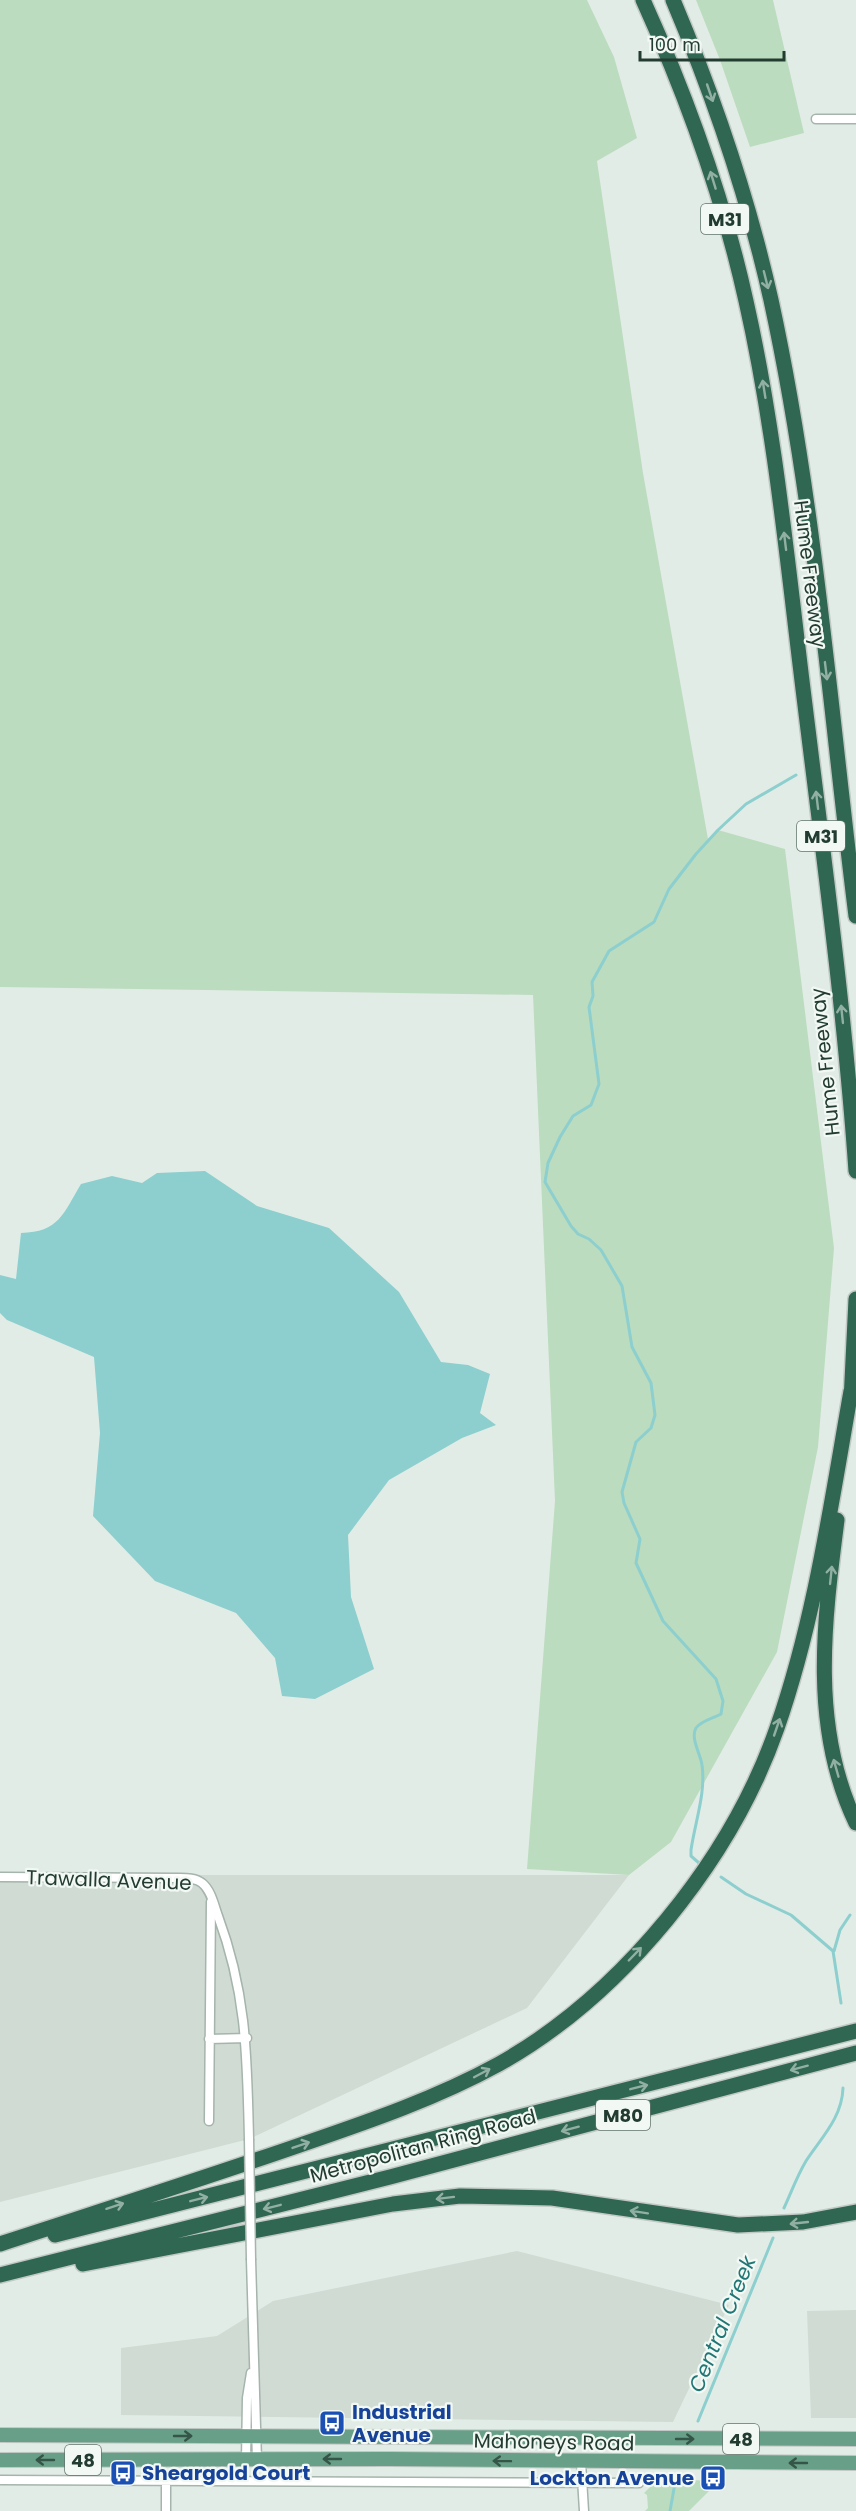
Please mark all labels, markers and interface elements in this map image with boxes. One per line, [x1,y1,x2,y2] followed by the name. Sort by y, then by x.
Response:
[640,24,784,62] scale bar
[649,32,701,57] text: 100 m
[706,84,717,102] one-way arrow
[707,171,718,190] one-way arrow
[701,204,749,234] road number: M31
[760,270,772,289] one-way arrow
[758,380,769,400] one-way arrow
[787,499,833,649] street label: Hume Freeway
[779,532,790,552] one-way arrow
[821,660,832,680] one-way arrow
[811,790,822,810] one-way arrow
[797,821,845,851] road number: M31
[803,987,847,1137] street label: Hume Freeway
[836,1005,847,1025] one-way arrow
[826,1565,837,1585] one-way arrow
[773,1718,784,1737] one-way arrow
[830,1759,841,1778] one-way arrow
[26,1863,192,1897] street label: Trawalla Avenue
[628,1947,643,1962] one-way arrow
[790,2063,809,2075] one-way arrow
[472,2067,490,2078] one-way arrow
[629,2081,648,2092] one-way arrow
[596,2100,650,2130] road number: M80
[307,2102,539,2190] street label: Metropolitan Ring Road
[561,2124,580,2136] one-way arrow
[291,2138,309,2149] one-way arrow
[189,2192,208,2204] one-way arrow
[436,2193,455,2204] one-way arrow
[105,2200,124,2211] one-way arrow
[263,2201,282,2213] one-way arrow
[629,2206,649,2217] one-way arrow
[789,2217,809,2228] one-way arrow
[681,2250,763,2397] water label: Central Creek
[352,2398,452,2449] place label: Industrial Avenue
[317,2408,347,2438] bus stop icon: Industrial Avenue
[723,2424,759,2454] road number: 48
[473,2427,635,2457] street label: Mahoneys Road
[172,2430,192,2442] one-way arrow
[674,2433,694,2445] one-way arrow
[65,2445,101,2475] road number: 48
[322,2453,342,2465] one-way arrow
[35,2454,55,2466] one-way arrow
[492,2455,512,2467] one-way arrow
[788,2457,808,2469] one-way arrow
[108,2458,138,2488] bus stop icon: Sheargold Court
[142,2459,310,2487] place label: Sheargold Court
[698,2463,728,2493] bus stop icon: Lockton Avenue
[530,2464,694,2492] place label: Lockton Avenue

